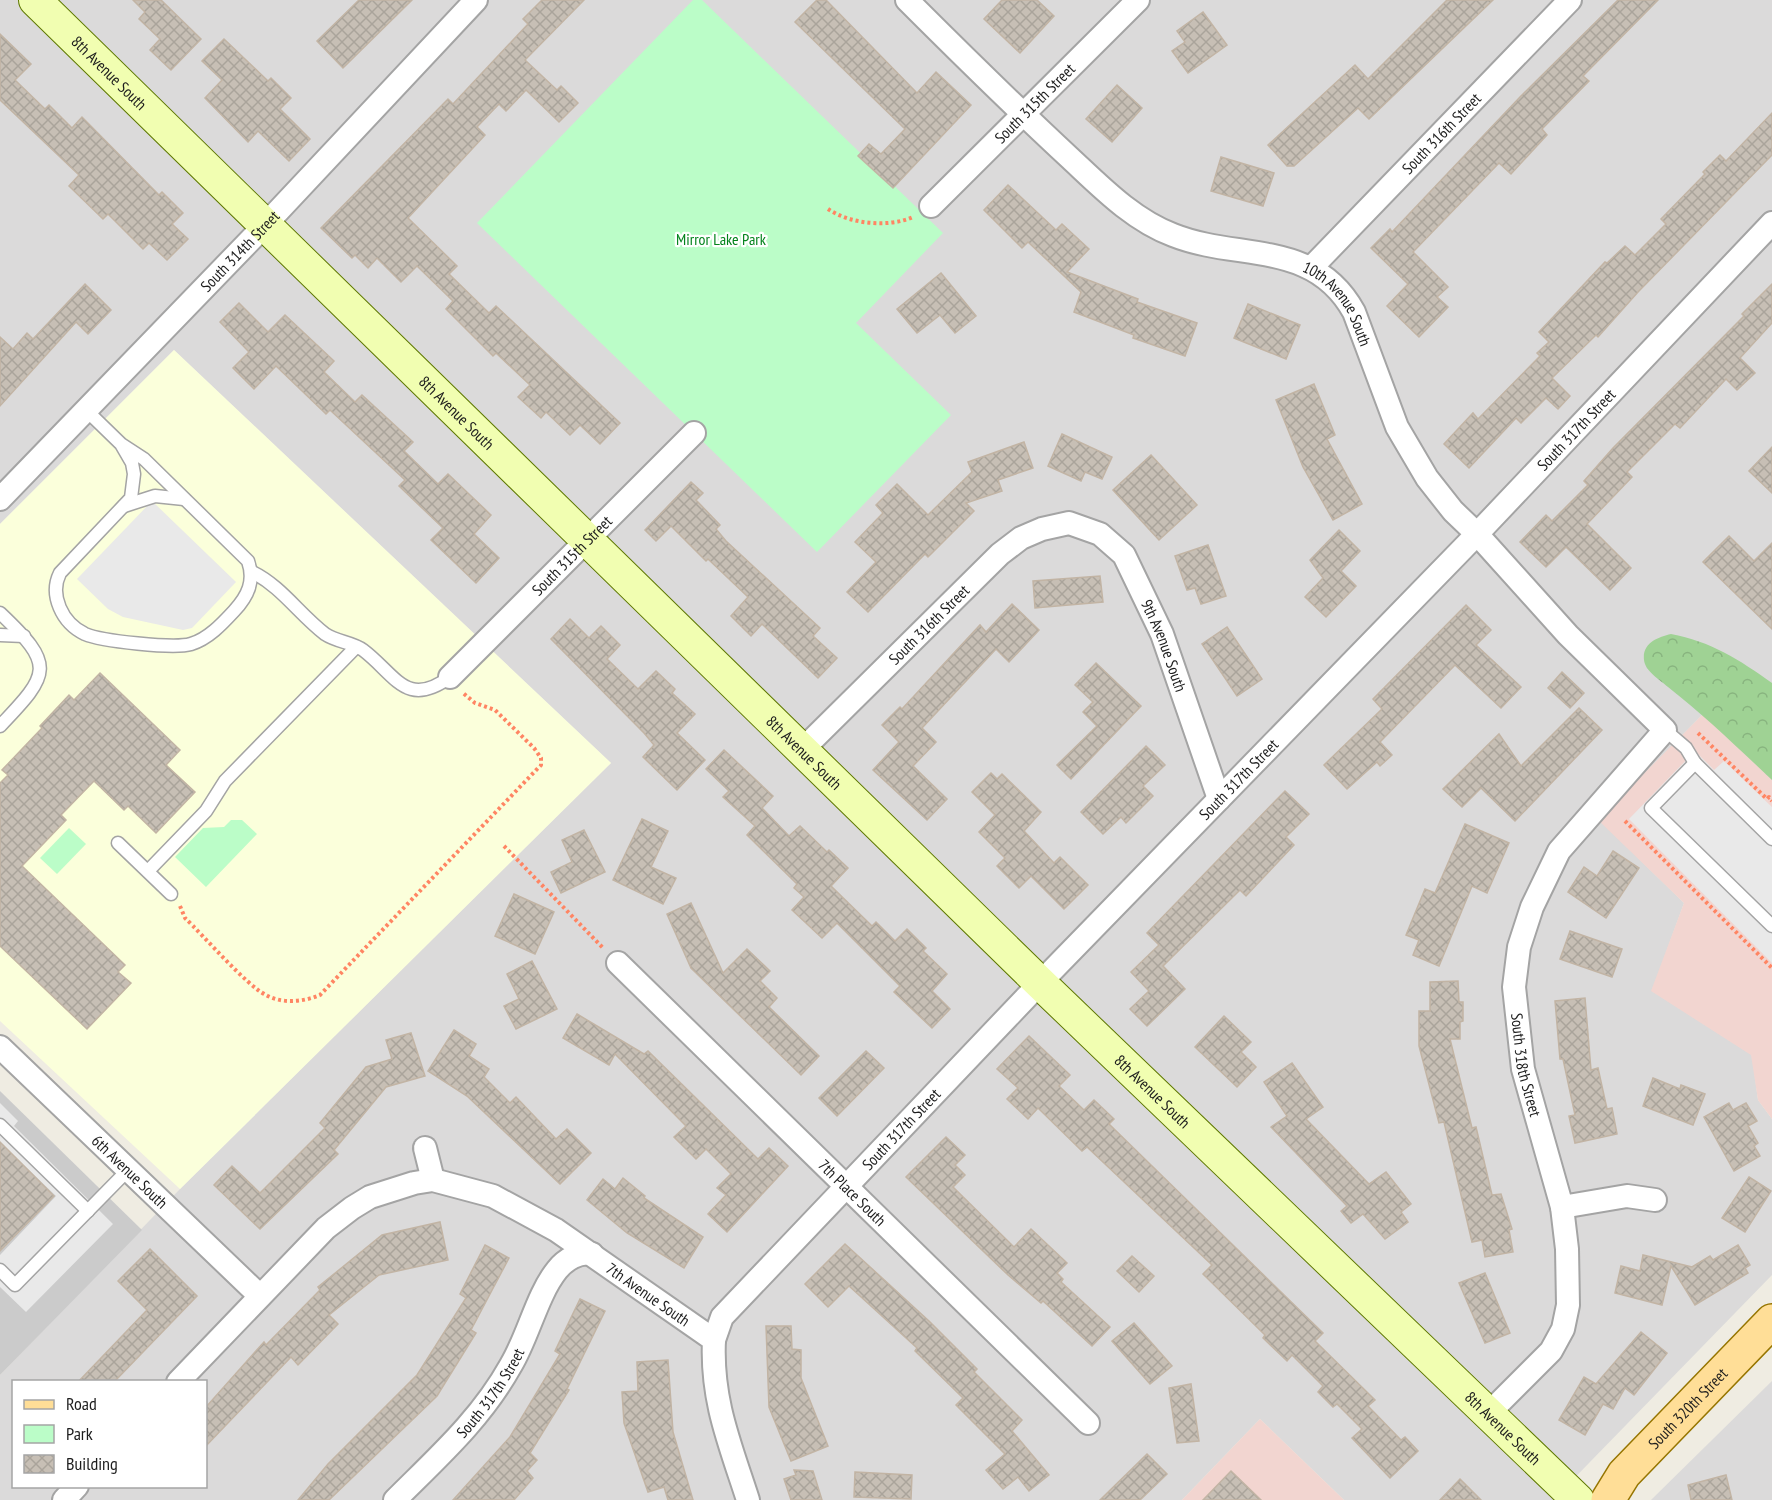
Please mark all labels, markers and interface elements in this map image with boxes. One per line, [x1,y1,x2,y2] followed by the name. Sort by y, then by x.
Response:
[67,31,151,114] street label: 8th Avenue South
[990,58,1079,147] street label: South 315th Street
[1397,88,1485,178] street label: South 316th Street
[196,206,284,296] street label: South 314th Street
[676,229,767,249] park label: Mirror Lake Park
[1300,256,1376,349] street label: 10th Avenue South
[415,371,499,454] street label: 8th Avenue South
[1533,384,1620,475] street label: South 317th Street
[527,511,616,600] street label: South 315th Street
[884,580,974,669] street label: South 316th Street
[1137,596,1191,694] street label: 9th Avenue South
[762,711,846,794] street label: 8th Avenue South
[1195,734,1283,824] street label: South 317th Street
[1507,1012,1546,1119] street label: South 318th Street
[1110,1050,1195,1132] street label: 8th Avenue South
[858,1084,945,1174] street label: South 317th Street
[88,1130,172,1213] street label: 6th Avenue South
[814,1155,890,1230] street label: 7th Place South
[603,1258,694,1330] street label: 7th Avenue South
[452,1344,529,1442] street label: South 317th Street
[1644,1363,1732,1453] street label: South 320th Street
[12,1380,207,1488] legend
[1461,1387,1545,1469] street label: 8th Avenue South
[66,1392,97,1415] text: Road
[66,1422,93,1445] text: Park
[66,1452,118,1475] text: Building

